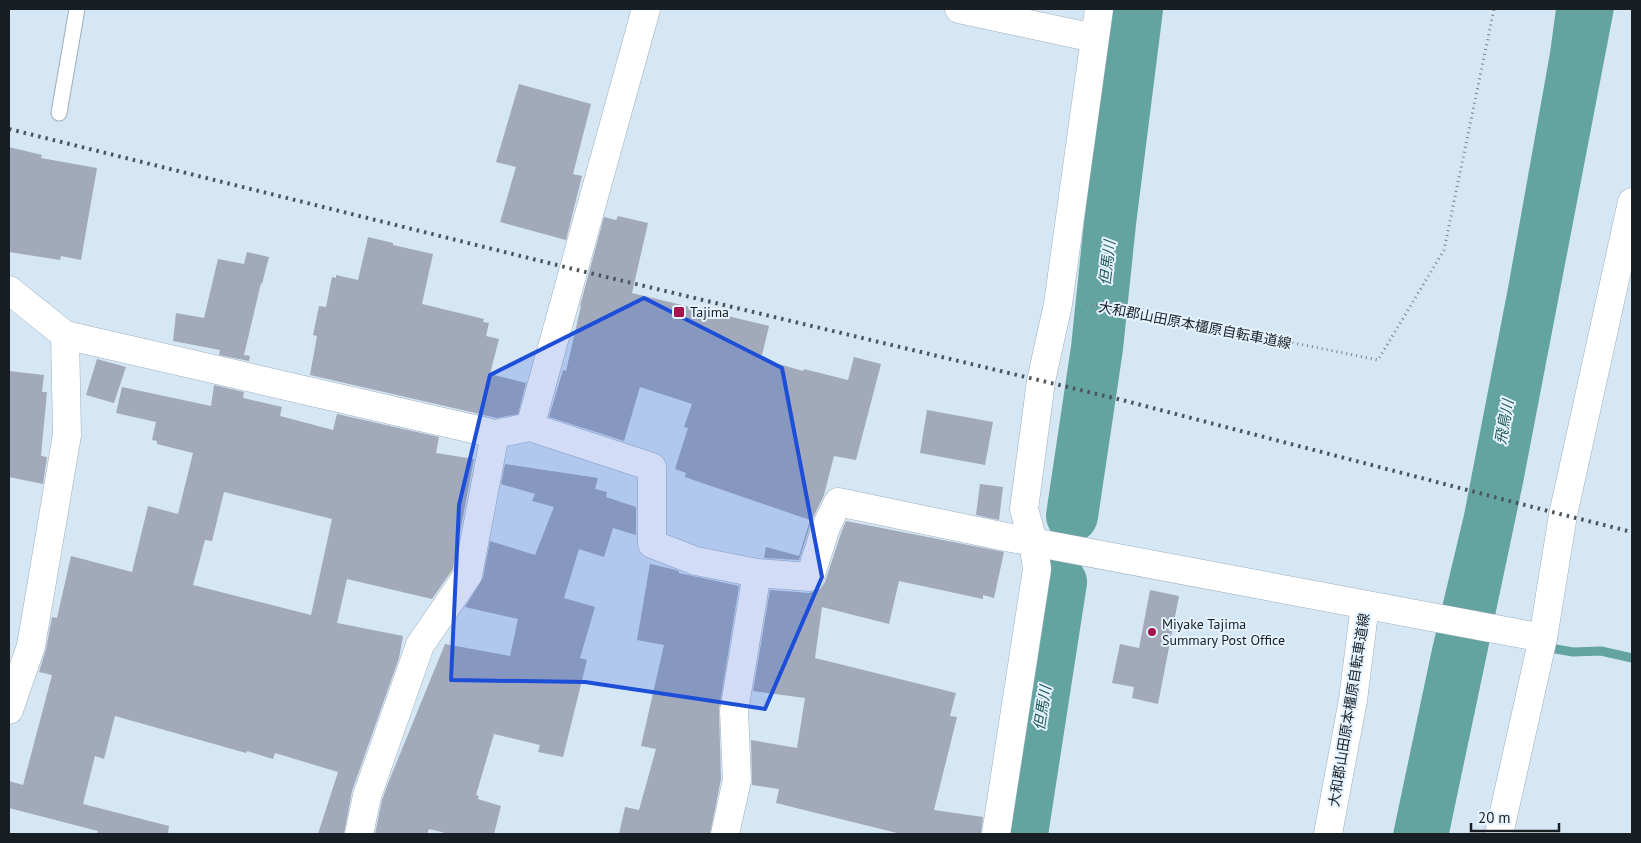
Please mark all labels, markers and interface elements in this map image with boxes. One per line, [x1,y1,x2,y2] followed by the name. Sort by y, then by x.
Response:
[1095,238,1119,286] water label: 但馬川
[1097,297,1293,353] street label: 大和郡山田原本橿原自転車道線
[690,303,729,321] place label: Tajima
[672,305,686,319] marker: Tajima
[1491,396,1518,446] water label: 飛鳥川
[1325,612,1373,808] street label: 大和郡山田原本橿原自転車道線
[1162,615,1285,649] place label: Miyake Tajima Summary Post Office
[1146,626,1158,638] marker: Miyake Tajima Summary Post Office
[1029,682,1055,732] water label: 但馬川
[1471,800,1558,832] scale bar
[1478,808,1511,827] text: 20 m

